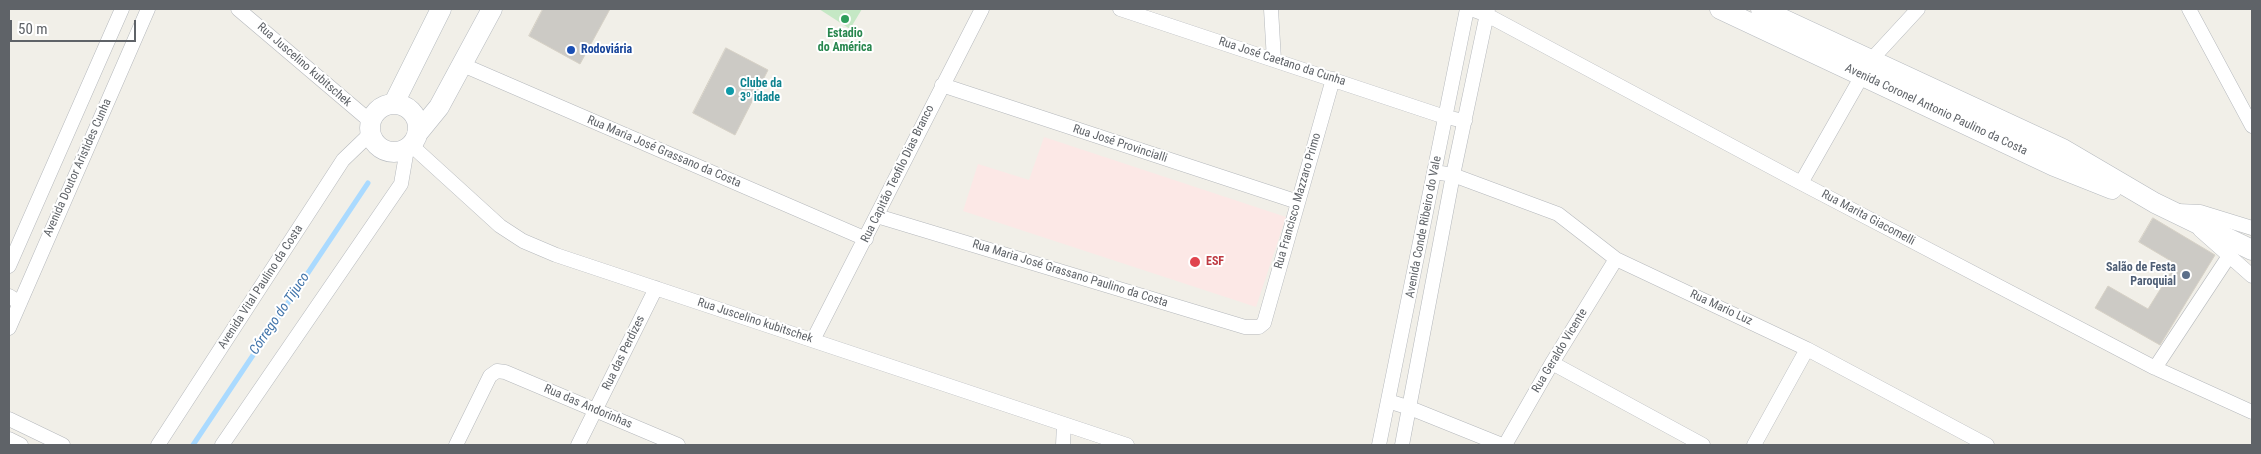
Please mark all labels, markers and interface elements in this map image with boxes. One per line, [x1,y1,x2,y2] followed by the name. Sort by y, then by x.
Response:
[12,10,139,42] scale bar
[839,13,851,25] marker: Estadio do América
[18,20,48,38] text: 50 m
[254,20,354,110] street label: Rua Juscelino kubitschek
[818,27,872,55] place label: Estadio do América
[1217,35,1347,89] street label: Rua José Caetano da Cunha
[581,43,632,57] place label: Rodoviária
[565,44,577,56] marker: Rodoviária
[1843,61,2029,159] street label: Avenida Coronel Antonio Paulino da Costa
[740,77,782,105] place label: Clube da 3º idade
[724,85,736,97] marker: Clube da 3º idade
[41,97,115,239] street label: Avenida Doutor Aristides Cunha
[858,103,938,245] street label: Rua Capitão Teofilo Dias Branco
[585,113,743,191] street label: Rua Maria José Grassano da Costa
[1071,122,1169,166] street label: Rua José Provincialli
[1272,131,1324,271] street label: Rua Francisco Mazzaro Primo
[1403,155,1445,299] street label: Avenida Conde Ribeiro do Vale
[1819,187,1917,249] street label: Rua Marita Giacomelli
[216,222,306,352] street label: Avenida Vital Paulino da Costa
[970,237,1170,311] street label: Rua Maria José Grassano Paulino da Costa
[1188,255,1202,269] marker: ESF
[1206,255,1224,269] place label: ESF
[2106,261,2176,289] place label: Salão de Festa Paroquial
[2180,269,2192,281] marker: Salão de Festa Paroquial
[246,270,314,358] water label: Córrego do Tijuco
[1688,287,1754,329] street label: Rua Mario Luz
[696,296,814,346] street label: Rua Juscelino kubitschek
[1529,306,1591,396] street label: Rua Geraldo Vicente
[600,313,648,393] street label: Rua das Perdizes
[542,382,634,432] street label: Rua das Andorinhas

